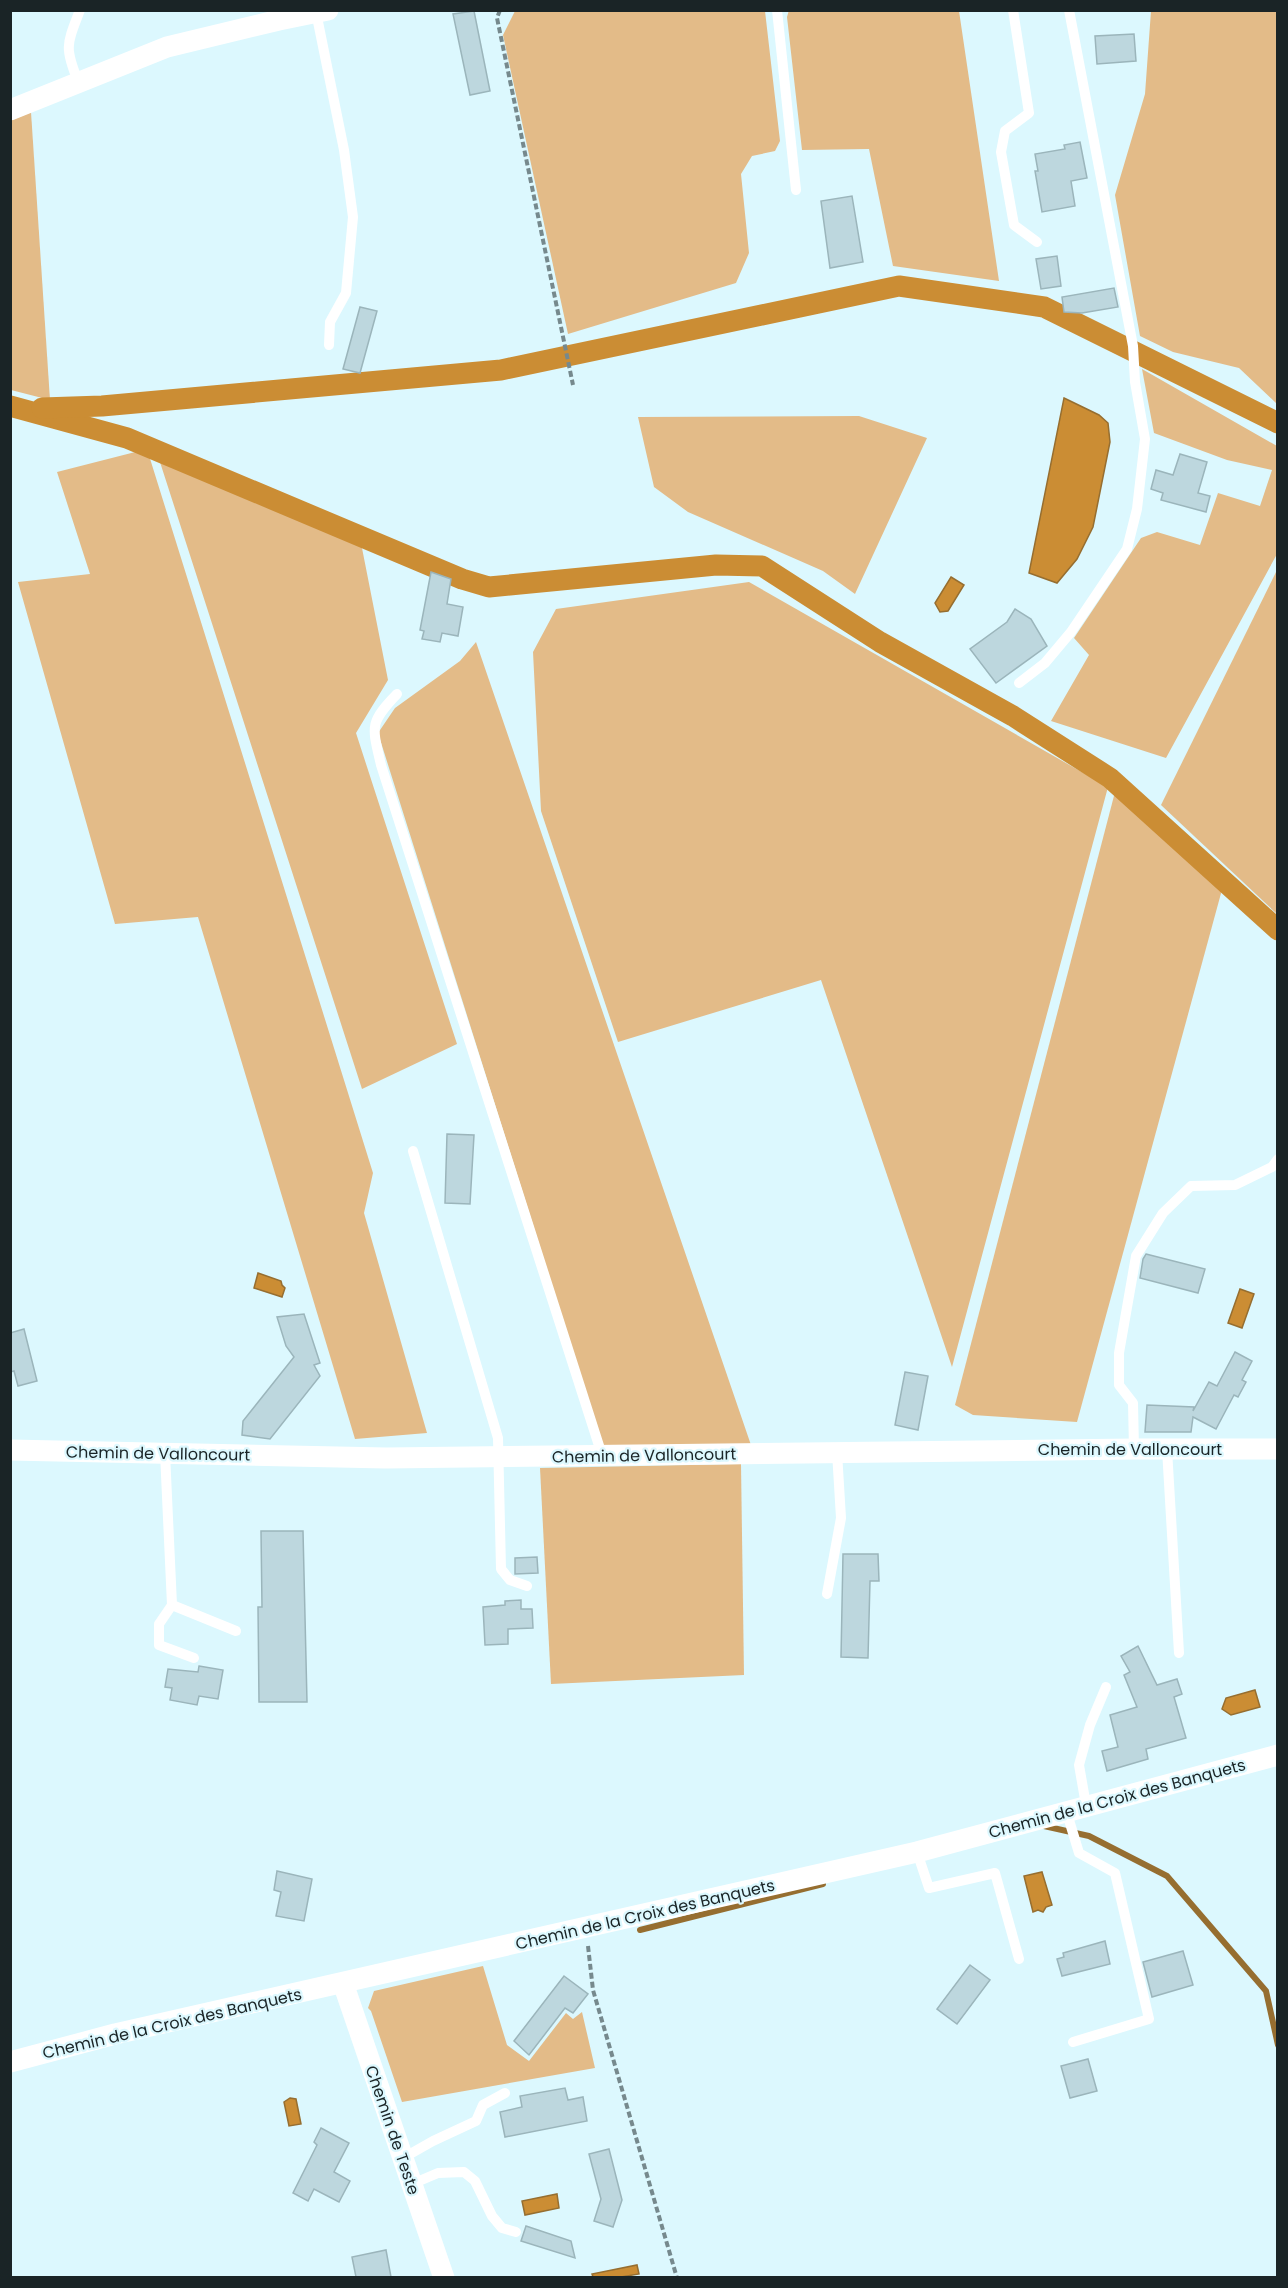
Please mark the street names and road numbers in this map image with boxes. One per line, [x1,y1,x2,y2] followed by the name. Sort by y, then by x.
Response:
[1038,1438,1222,1461] street label: Chemin de Valloncourt
[66,1440,251,1467] street label: Chemin de Valloncourt
[552,1442,737,1469] street label: Chemin de Valloncourt
[986,1753,1248,1844] street label: Chemin de la Croix des Banquets
[513,1873,777,1956] street label: Chemin de la Croix des Banquets
[40,1982,304,2065] street label: Chemin de la Croix des Banquets
[360,2063,425,2198] street label: Chemin de Teste

